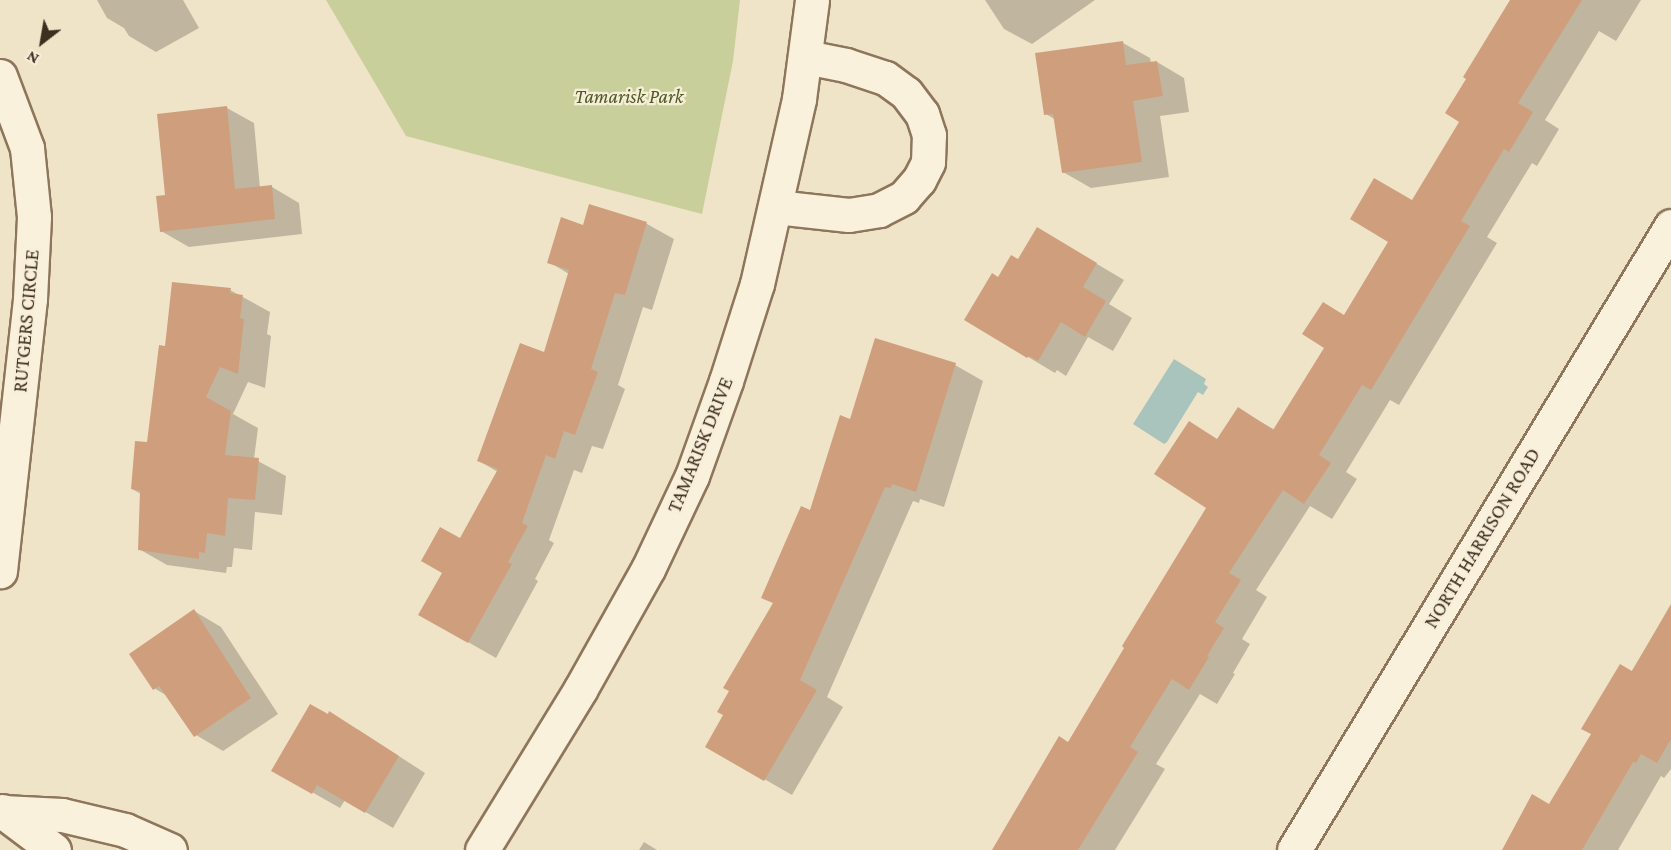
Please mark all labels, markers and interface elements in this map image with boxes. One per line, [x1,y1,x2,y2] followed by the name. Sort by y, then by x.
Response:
[12,12,72,72] north arrow
[23,48,42,68] text: N
[574,84,684,108] park label: Tamarisk Park
[8,249,44,393] street label: RUTGERS CIRCLE
[662,374,738,516] street label: TAMARISK DRIVE
[1419,443,1545,633] street label: NORTH HARRISON ROAD

